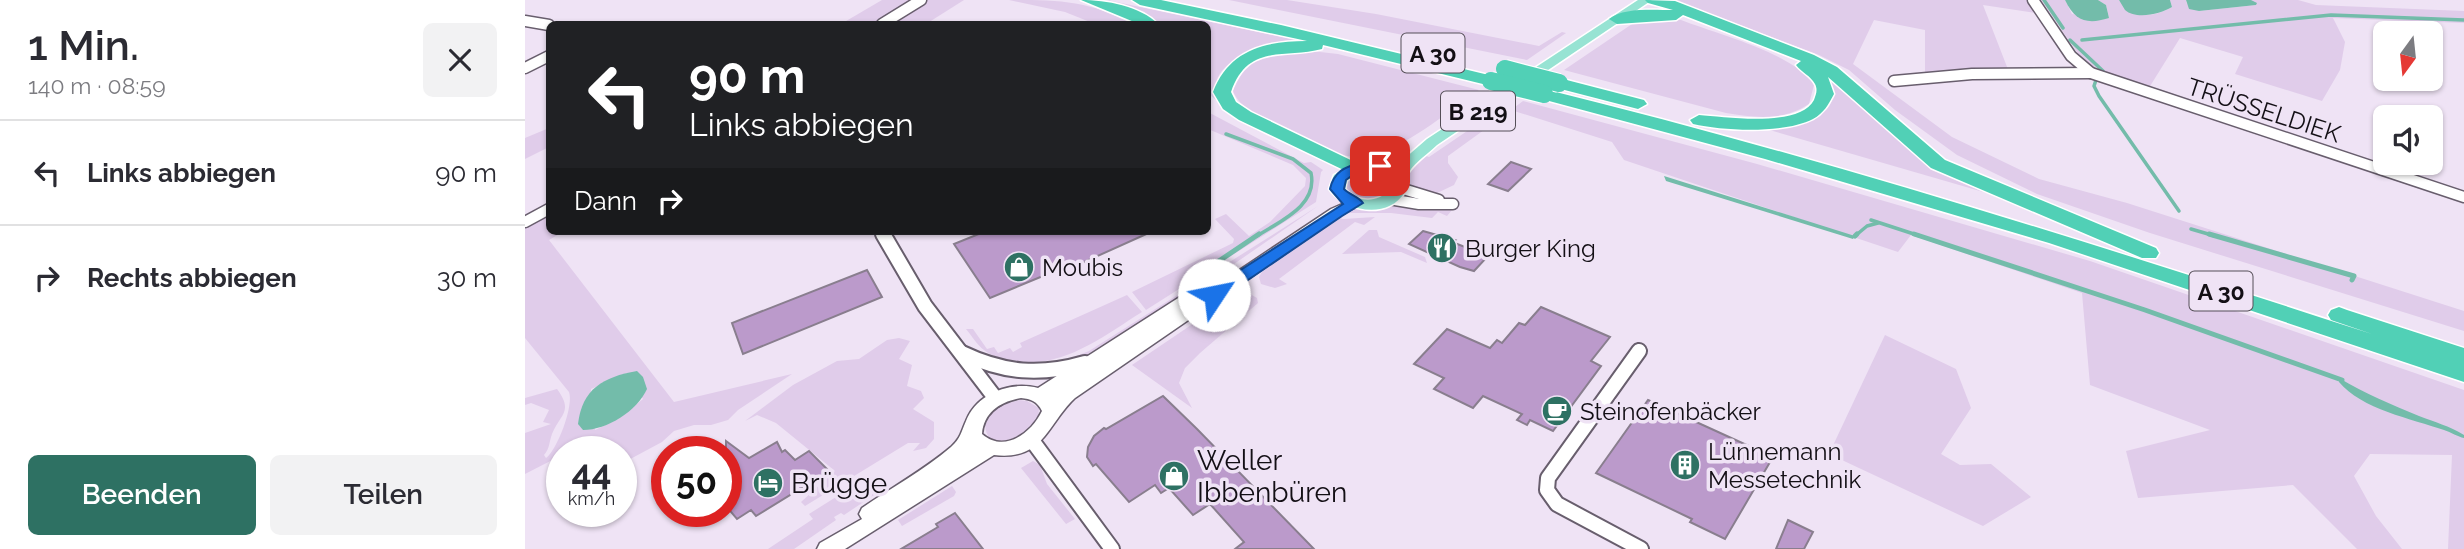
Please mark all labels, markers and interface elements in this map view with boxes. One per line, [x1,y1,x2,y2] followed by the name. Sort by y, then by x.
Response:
[28,21,139,70] text: 1 Min.
[2373,21,2443,91] north arrow
[2373,21,2443,175] map controls
[423,23,497,97] button: close
[1401,34,1465,72] road number: A 30
[689,47,805,104] text: 90 m
[574,49,665,140] icon: left
[28,72,166,99] text: 140 m · 08:59
[2184,72,2345,149] street label: TRÜSSELDIEK
[1441,92,1515,130] road number: B 219
[2373,105,2443,175] button: sound
[689,106,914,143] text: Links abbiegen
[1350,136,1410,196] pin
[1361,147,1399,185] icon: arrive
[28,154,66,192] icon: left
[87,158,276,188] text: Links abbiegen
[435,158,497,188] text: 90 m
[651,182,689,220] icon: right
[574,186,637,216] text: Dann
[1425,231,1459,265] restaurant icon: Burger King
[1465,234,1596,263] place label: Burger King
[1002,250,1036,284] shop icon: Moubis
[1042,253,1123,282] place label: Moubis
[1177,258,1251,332] position arrow
[28,259,66,297] icon: right
[87,263,297,293] text: Rechts abbiegen
[437,263,497,293] text: 30 m
[2189,272,2253,310] road number: A 30
[1540,394,1574,428] cafe icon: Steinofenbäcker
[1580,397,1761,426] place label: Steinofenbäcker
[651,436,742,527] speed limit sign: 50
[1708,437,1861,494] place label: Lünnemann Messetechnik
[1197,444,1347,509] place label: Weller Ibbenbüren
[1668,448,1702,482] building icon: Lünnemann Messetechnik
[572,452,611,493] text: 44
[28,455,256,535] button: Beenden
[270,455,497,535] button: Teilen
[1157,459,1191,493] shop icon: Weller Ibbenbüren
[751,466,785,500] hotel icon: Brügge
[791,467,887,500] place label: Brügge
[568,488,615,509] text: km/h

